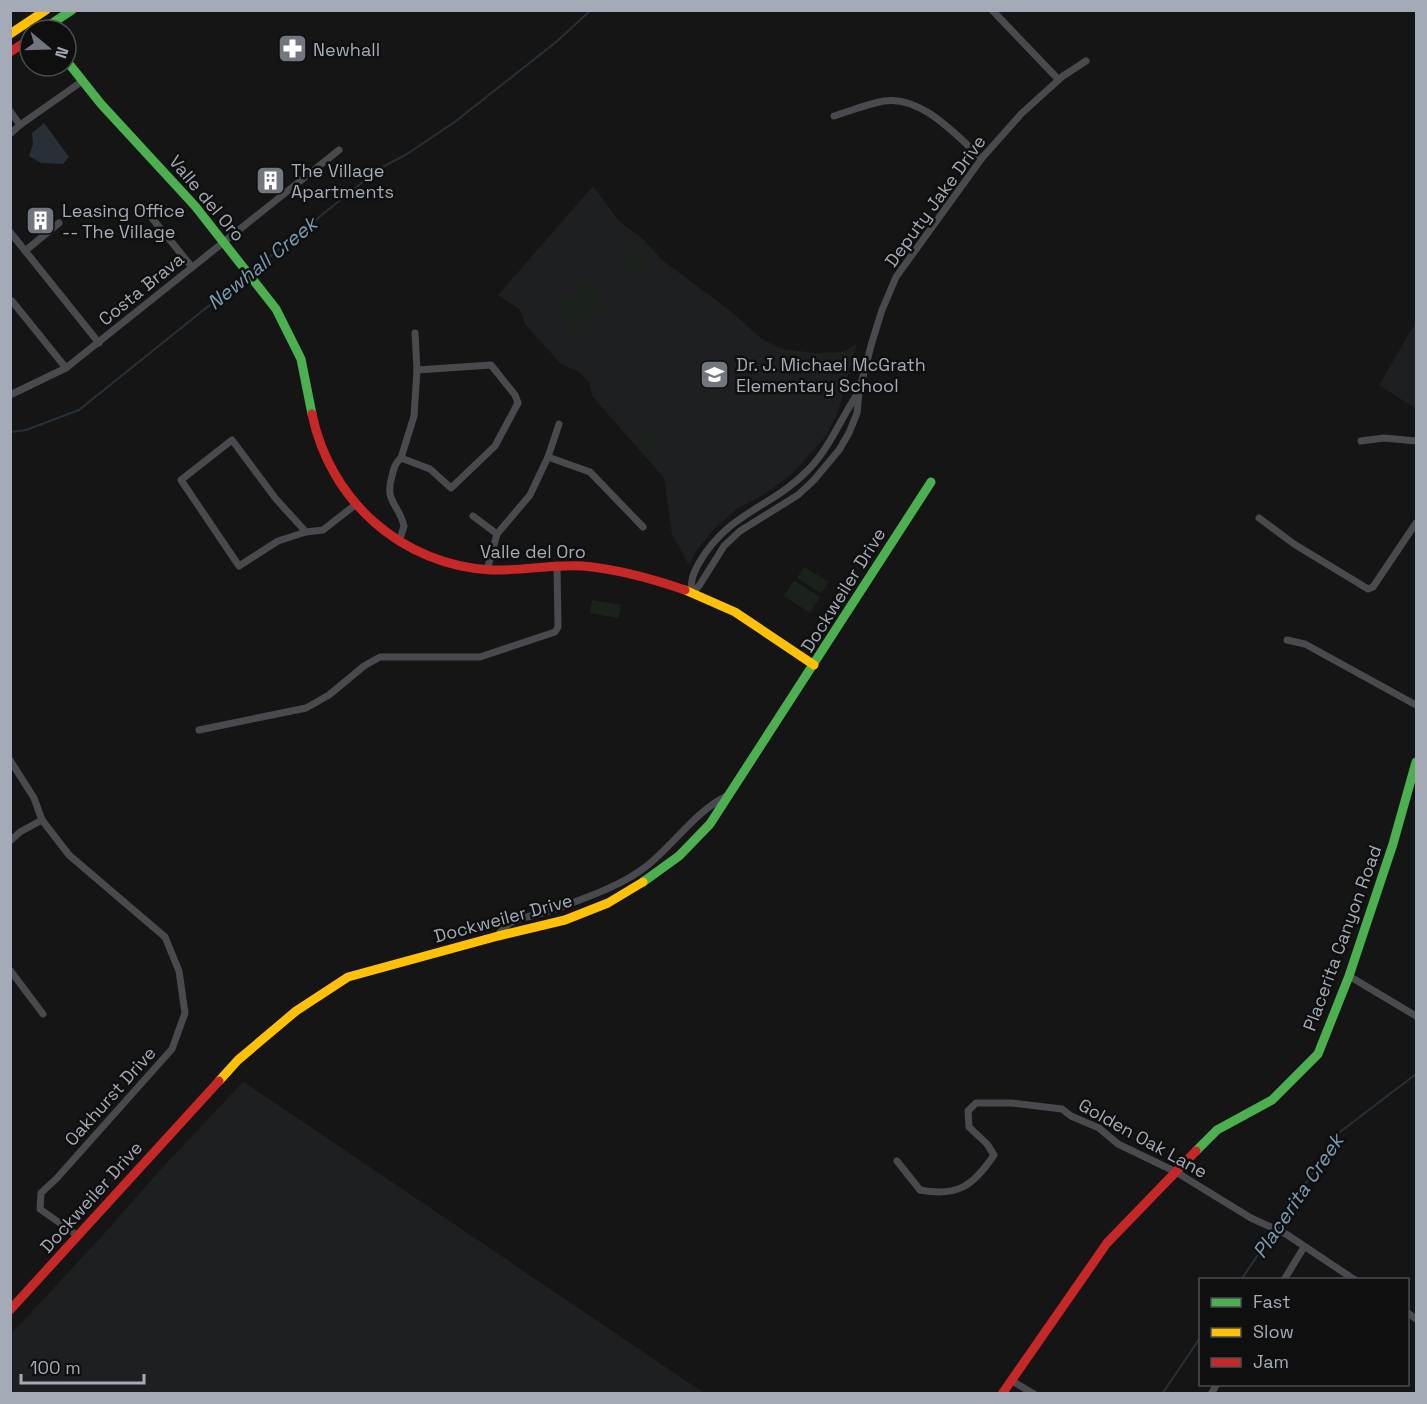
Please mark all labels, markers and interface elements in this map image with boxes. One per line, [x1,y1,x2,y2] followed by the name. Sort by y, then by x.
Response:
[18,18,78,78] north arrow
[276,33,308,65] pharmacy icon: Newhall
[313,38,380,61] place label: Newhall
[50,44,73,61] text: N
[879,131,991,271] street label: Deputy Jake Drive
[164,150,250,246] street label: Valle del Oro
[291,159,394,203] place label: The Village Apartments
[254,164,286,196] building icon: The Village Apartments
[62,199,185,243] place label: Leasing Office -- The Village
[25,204,57,236] building icon: Leasing Office -- The Village
[202,209,324,315] water label: Newhall Creek
[94,248,188,330] street label: Costa Brava
[736,353,926,397] place label: Dr. J. Michael McGrath Elementary School
[699,358,731,390] school or university icon: Dr. J. Michael McGrath Elementary School
[796,524,890,656] street label: Dockweiler Drive
[480,540,586,563] street label: Valle del Oro
[1298,842,1386,1034] street label: Placerita Canyon Road
[431,888,575,948] street label: Dockweiler Drive
[59,1042,161,1150] street label: Oakhurst Drive
[1074,1093,1212,1183] street label: Golden Oak Lane
[1247,1127,1350,1263] water label: Placerita Creek
[35,1136,147,1258] street label: Dockweiler Drive
[1199,1278,1409,1386] legend
[1253,1290,1290,1313] text: Fast
[1253,1320,1294,1343] text: Slow
[21,1347,144,1385] scale bar
[1253,1350,1289,1373] text: Jam
[30,1356,81,1379] text: 100 m

